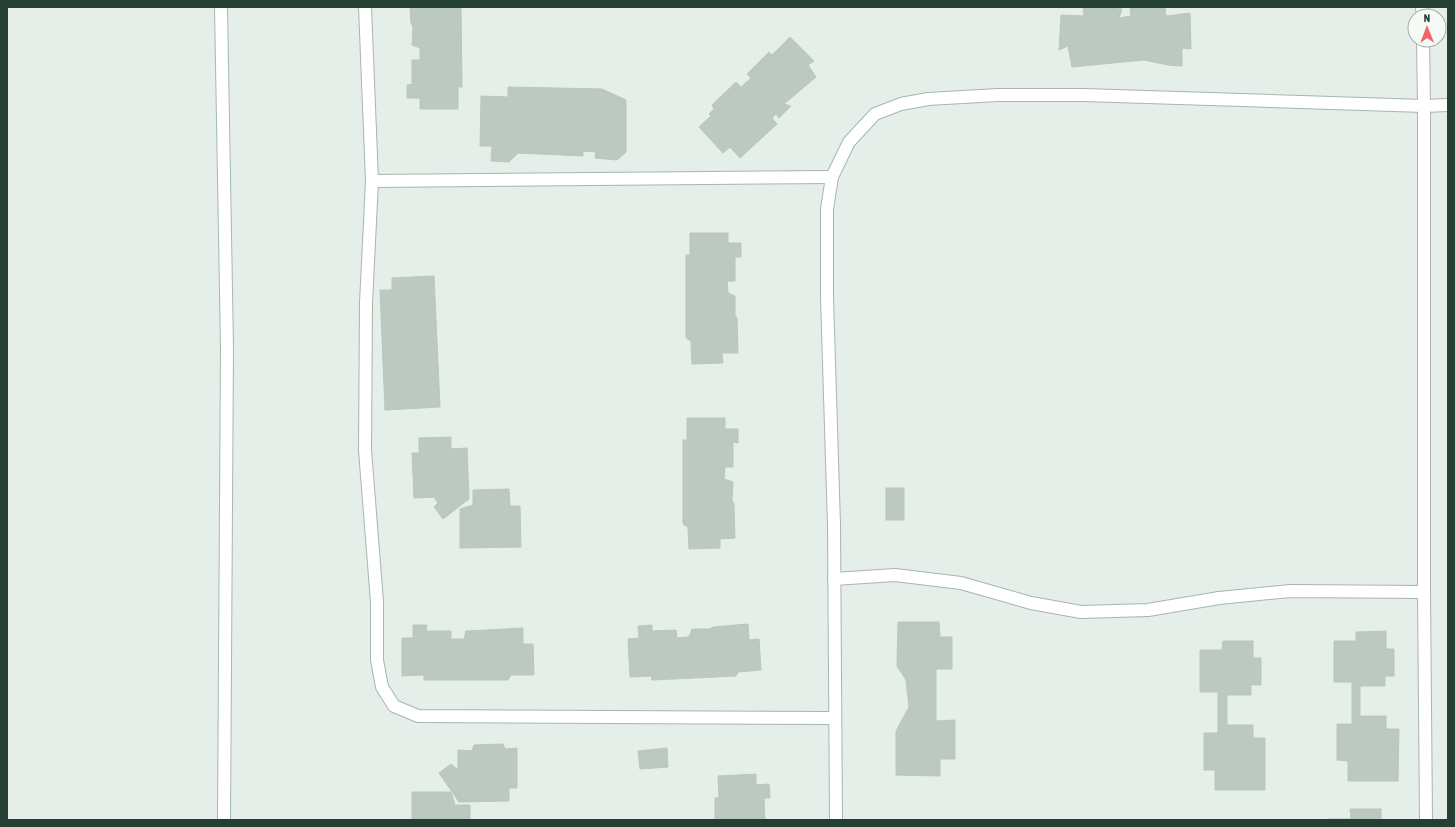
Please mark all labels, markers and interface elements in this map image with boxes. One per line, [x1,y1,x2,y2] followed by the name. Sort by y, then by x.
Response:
[1407,8,1447,48] north arrow
[1423,12,1430,24] text: N

